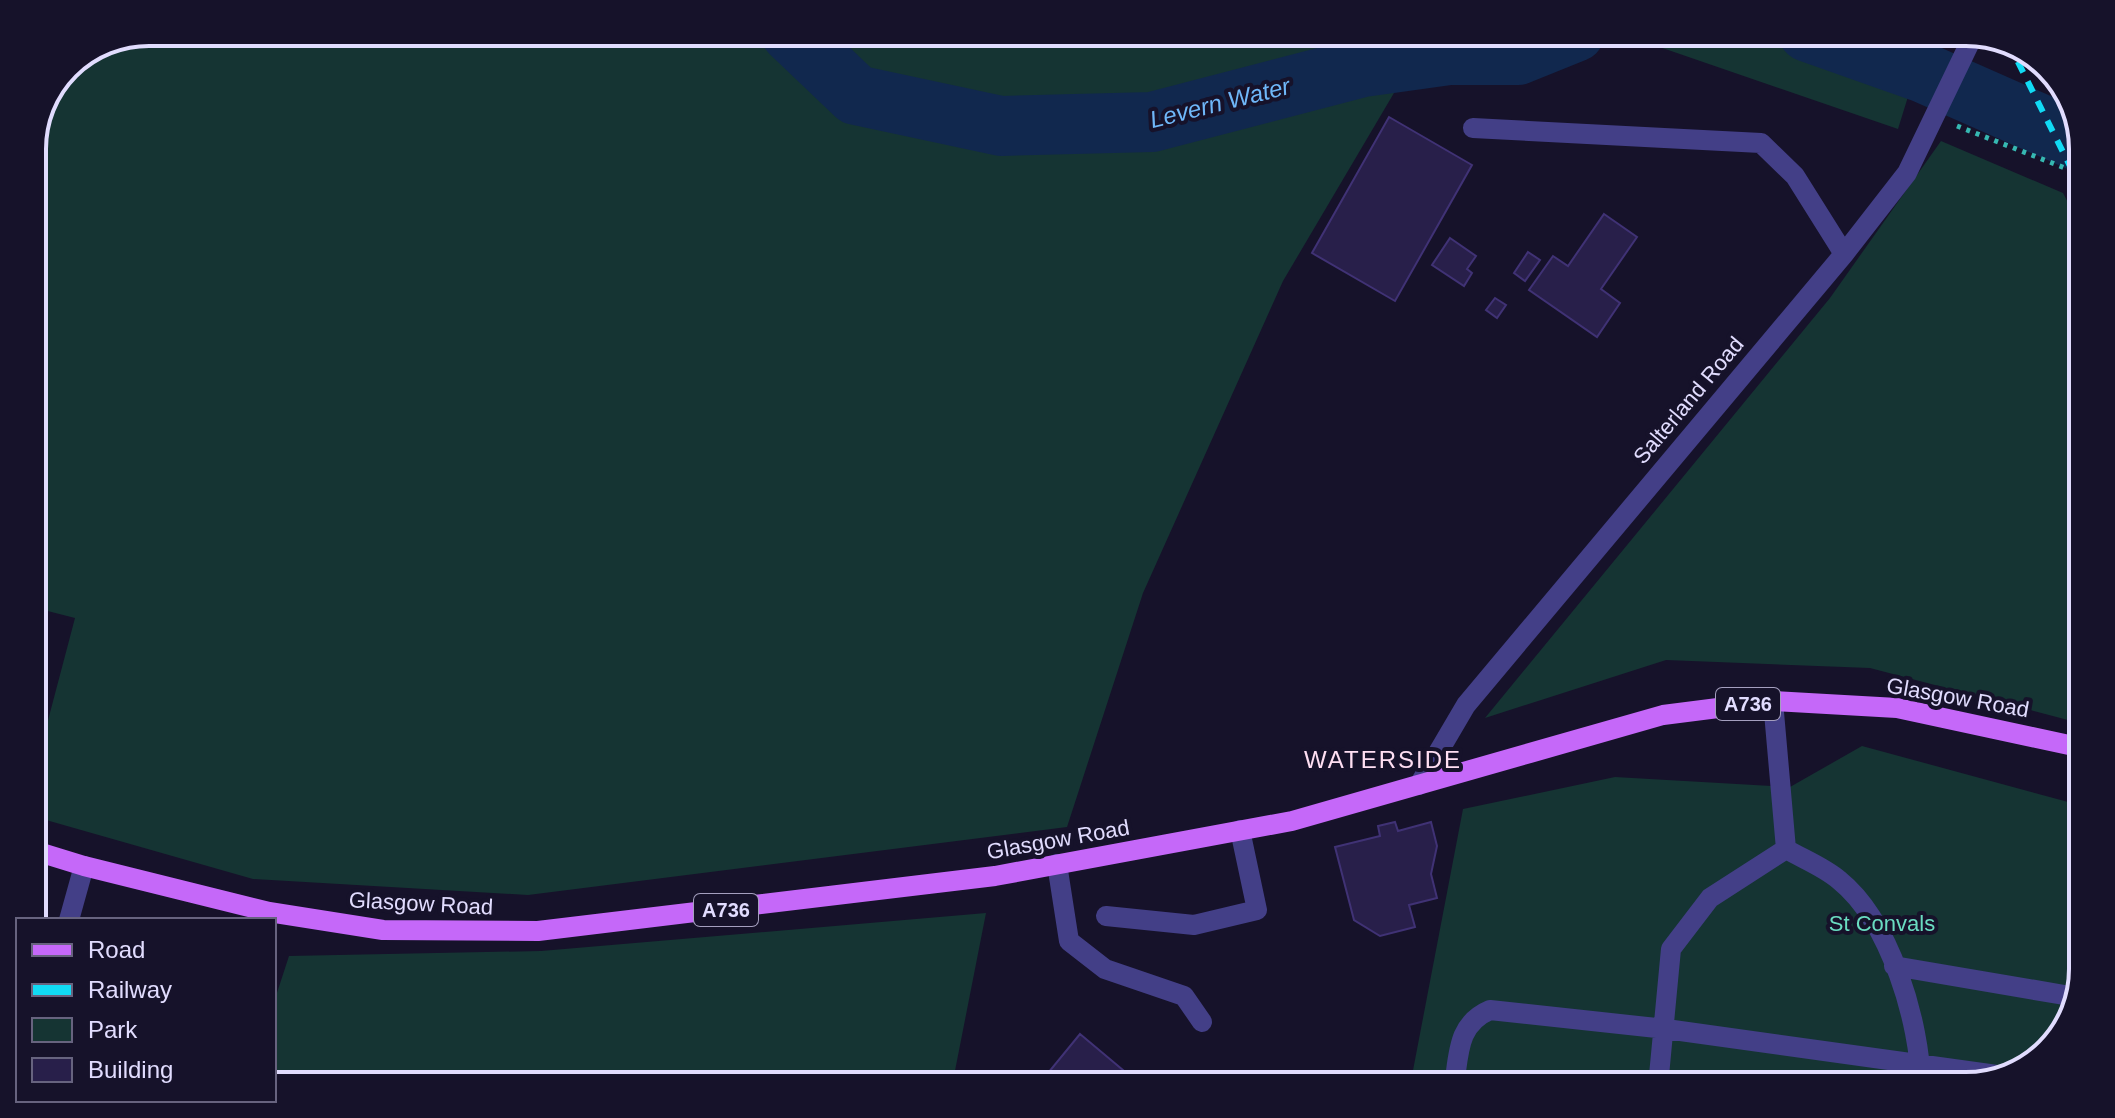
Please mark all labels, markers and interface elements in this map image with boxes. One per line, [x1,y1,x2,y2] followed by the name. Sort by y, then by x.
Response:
[1147,72,1294,133] water label: Levern Water
[1628,332,1749,469] street label: Salterland Road
[1885,673,2031,722] street label: Glasgow Road
[1716,688,1780,720] road number: A736
[1304,746,1462,773] district label: WATERSIDE
[985,815,1131,864] street label: Glasgow Road
[348,887,494,920] street label: Glasgow Road
[694,894,758,926] road number: A736
[1829,911,1935,936] park label: St Convals
[16,918,276,1102] legend
[88,936,145,963] text: Road
[88,976,172,1003] text: Railway
[88,1016,138,1043] text: Park
[88,1056,173,1083] text: Building

